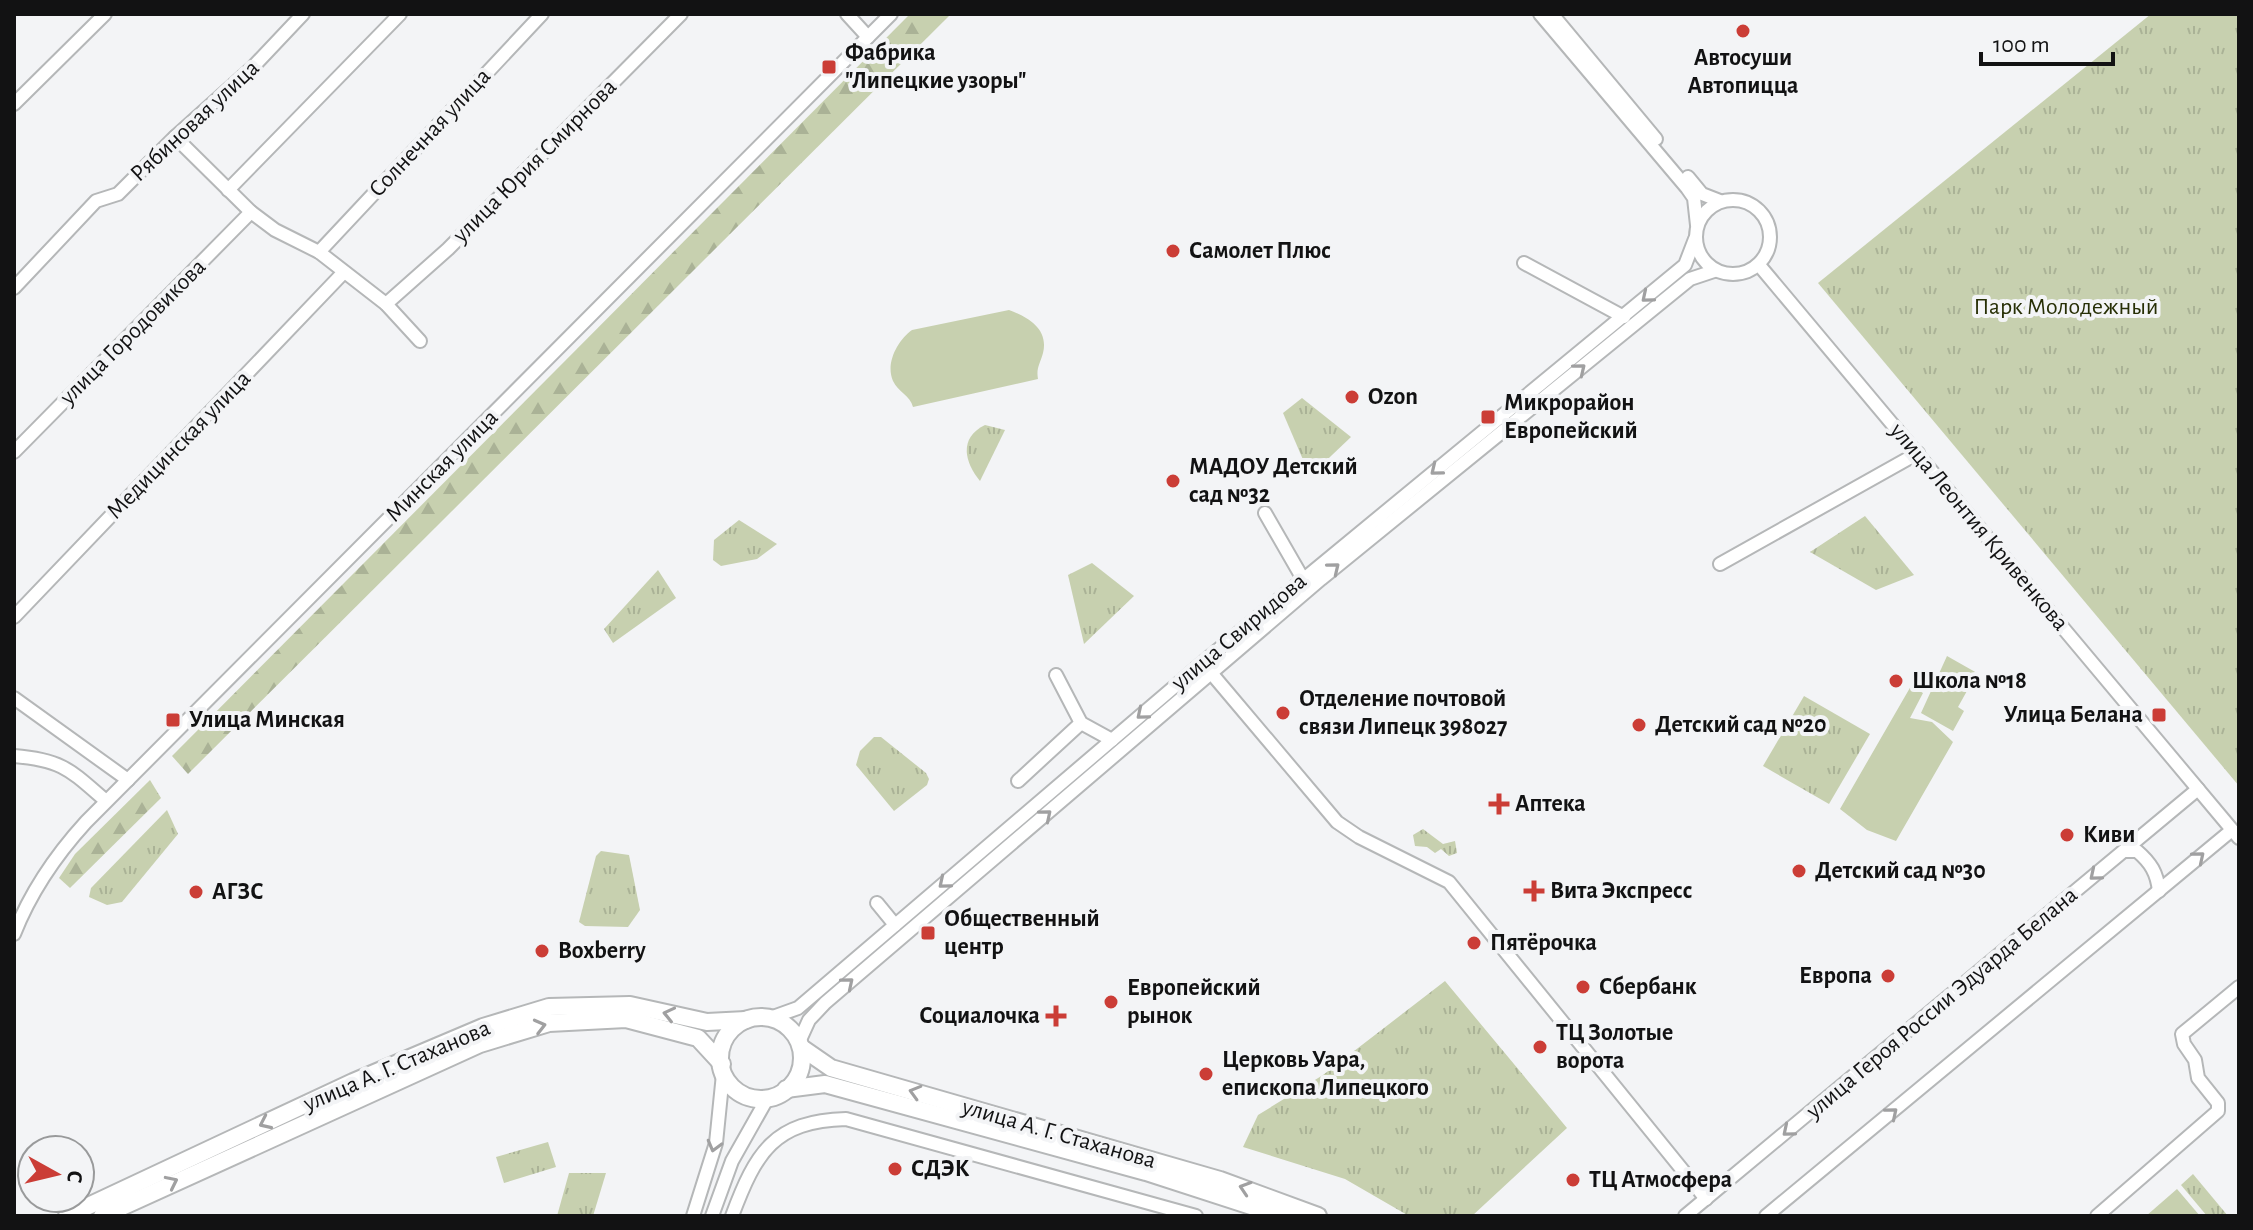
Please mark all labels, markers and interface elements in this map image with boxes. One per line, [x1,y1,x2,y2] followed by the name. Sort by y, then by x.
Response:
[1981,16,2113,66] scale bar
[1734,22,1752,40] marker: Автосуши Автопицца
[1993,33,2050,57] text: 100 m
[845,41,1027,93] place label: Фабрика "Липецкие узоры"
[1688,46,1798,98] place label: Автосуши Автопицца
[126,56,264,186] street label: Рябиновая улица
[820,58,838,76] marker: Фабрика "Липецкие узоры"
[365,64,495,202] street label: Солнечная улица
[448,75,621,248] street label: улица Юрия Смирнова
[1189,239,1331,263] place label: Самолет Плюс
[1164,242,1182,260] marker: Самолет Плюс
[55,254,211,410] street label: улица Городовикова
[1641,287,1656,302] one-way arrow
[1974,295,2158,319] park label: Парк Молодежный
[1571,365,1586,379] one-way arrow
[102,366,256,524] street label: Медицинская улица
[1368,385,1418,409] place label: Ozon
[1343,388,1361,406] marker: Ozon
[1504,391,1638,443] place label: Микрорайон Европейский
[381,405,503,527] street label: Минская улица
[1479,408,1497,426] marker: Микрорайон Европейский
[1885,418,2073,635] street label: улица Леонтия Кривенкова
[1189,455,1358,507] place label: МАДОУ Детский сад №32
[1431,460,1445,475] one-way arrow
[1164,472,1182,490] marker: МАДОУ Детский сад №32
[1325,564,1340,578] one-way arrow
[1166,569,1311,696] street label: улица Свиридова
[1912,669,2027,693] place label: Школа №18
[1887,672,1905,690] marker: Школа №18
[1299,687,1507,739] place label: Отделение почтовой связи Липецк 398027
[2004,703,2143,727] place label: Улица Белана
[1274,704,1292,722] marker: Отделение почтовой связи Липецк 398027
[1136,705,1151,719] one-way arrow
[2150,706,2168,724] marker: Улица Белана
[189,708,345,732] place label: Улица Минская
[164,711,182,729] marker: Улица Минская
[1655,713,1827,737] place label: Детский сад №20
[1630,716,1648,734] marker: Детский сад №20
[1515,792,1586,816] place label: Аптека
[1490,795,1508,813] marker: Аптека
[1037,810,1052,825] one-way arrow
[2083,823,2135,847] place label: Киви
[2058,826,2076,844] marker: Киви
[2190,852,2204,867] one-way arrow
[1815,859,1986,883] place label: Детский сад №30
[1790,862,1808,880] marker: Детский сад №30
[2090,865,2104,880] one-way arrow
[939,873,953,888] one-way arrow
[1550,879,1692,903] place label: Вита Экспресс
[212,880,264,904] place label: АГЗС
[1525,882,1543,900] marker: Вита Экспресс
[187,883,205,901] marker: АГЗС
[1801,883,2082,1124] street label: улица Героя России Эдуарда Белана
[944,907,1100,959] place label: Общественный центр
[919,924,937,942] marker: Общественный центр
[1490,931,1597,955] place label: Пятёрочка
[1465,934,1483,952] marker: Пятёрочка
[558,939,646,963] place label: Boxberry
[533,942,551,960] marker: Boxberry
[1799,964,1872,988] place label: Европа
[1879,967,1897,985] marker: Европа
[1599,975,1697,999] place label: Сбербанк
[1127,976,1261,1028] place label: Европейский рынок
[839,978,854,993] one-way arrow
[1574,978,1592,996] marker: Сбербанк
[1102,993,1120,1011] marker: Европейский рынок
[919,1004,1040,1028] place label: Социалочка
[663,1006,677,1023] one-way arrow
[1047,1007,1065,1025] marker: Социалочка
[299,1016,494,1117] street label: улица А. Г. Стаханова
[533,1019,547,1036] one-way arrow
[1556,1021,1673,1073] place label: ТЦ Золотые ворота
[1531,1038,1549,1056] marker: ТЦ Золотые ворота
[1222,1048,1429,1100] place label: Церковь Уара, епископа Липецкого
[1197,1065,1215,1083] marker: Церковь Уара, епископа Липецкого
[908,1085,922,1101] one-way arrow
[958,1095,1159,1173] street label: улица А. Г. Стаханова
[1882,1108,1897,1123] one-way arrow
[259,1113,274,1129] one-way arrow
[1782,1121,1797,1136] one-way arrow
[16,1134,96,1214] north arrow
[706,1139,723,1153] one-way arrow
[911,1157,970,1181] place label: СДЭК
[886,1160,904,1178] marker: СДЭК
[1589,1168,1732,1192] place label: ТЦ Атмосфера
[63,1169,87,1184] text: С
[1564,1171,1582,1189] marker: ТЦ Атмосфера
[164,1176,179,1192] one-way arrow
[1239,1182,1253,1198] one-way arrow

